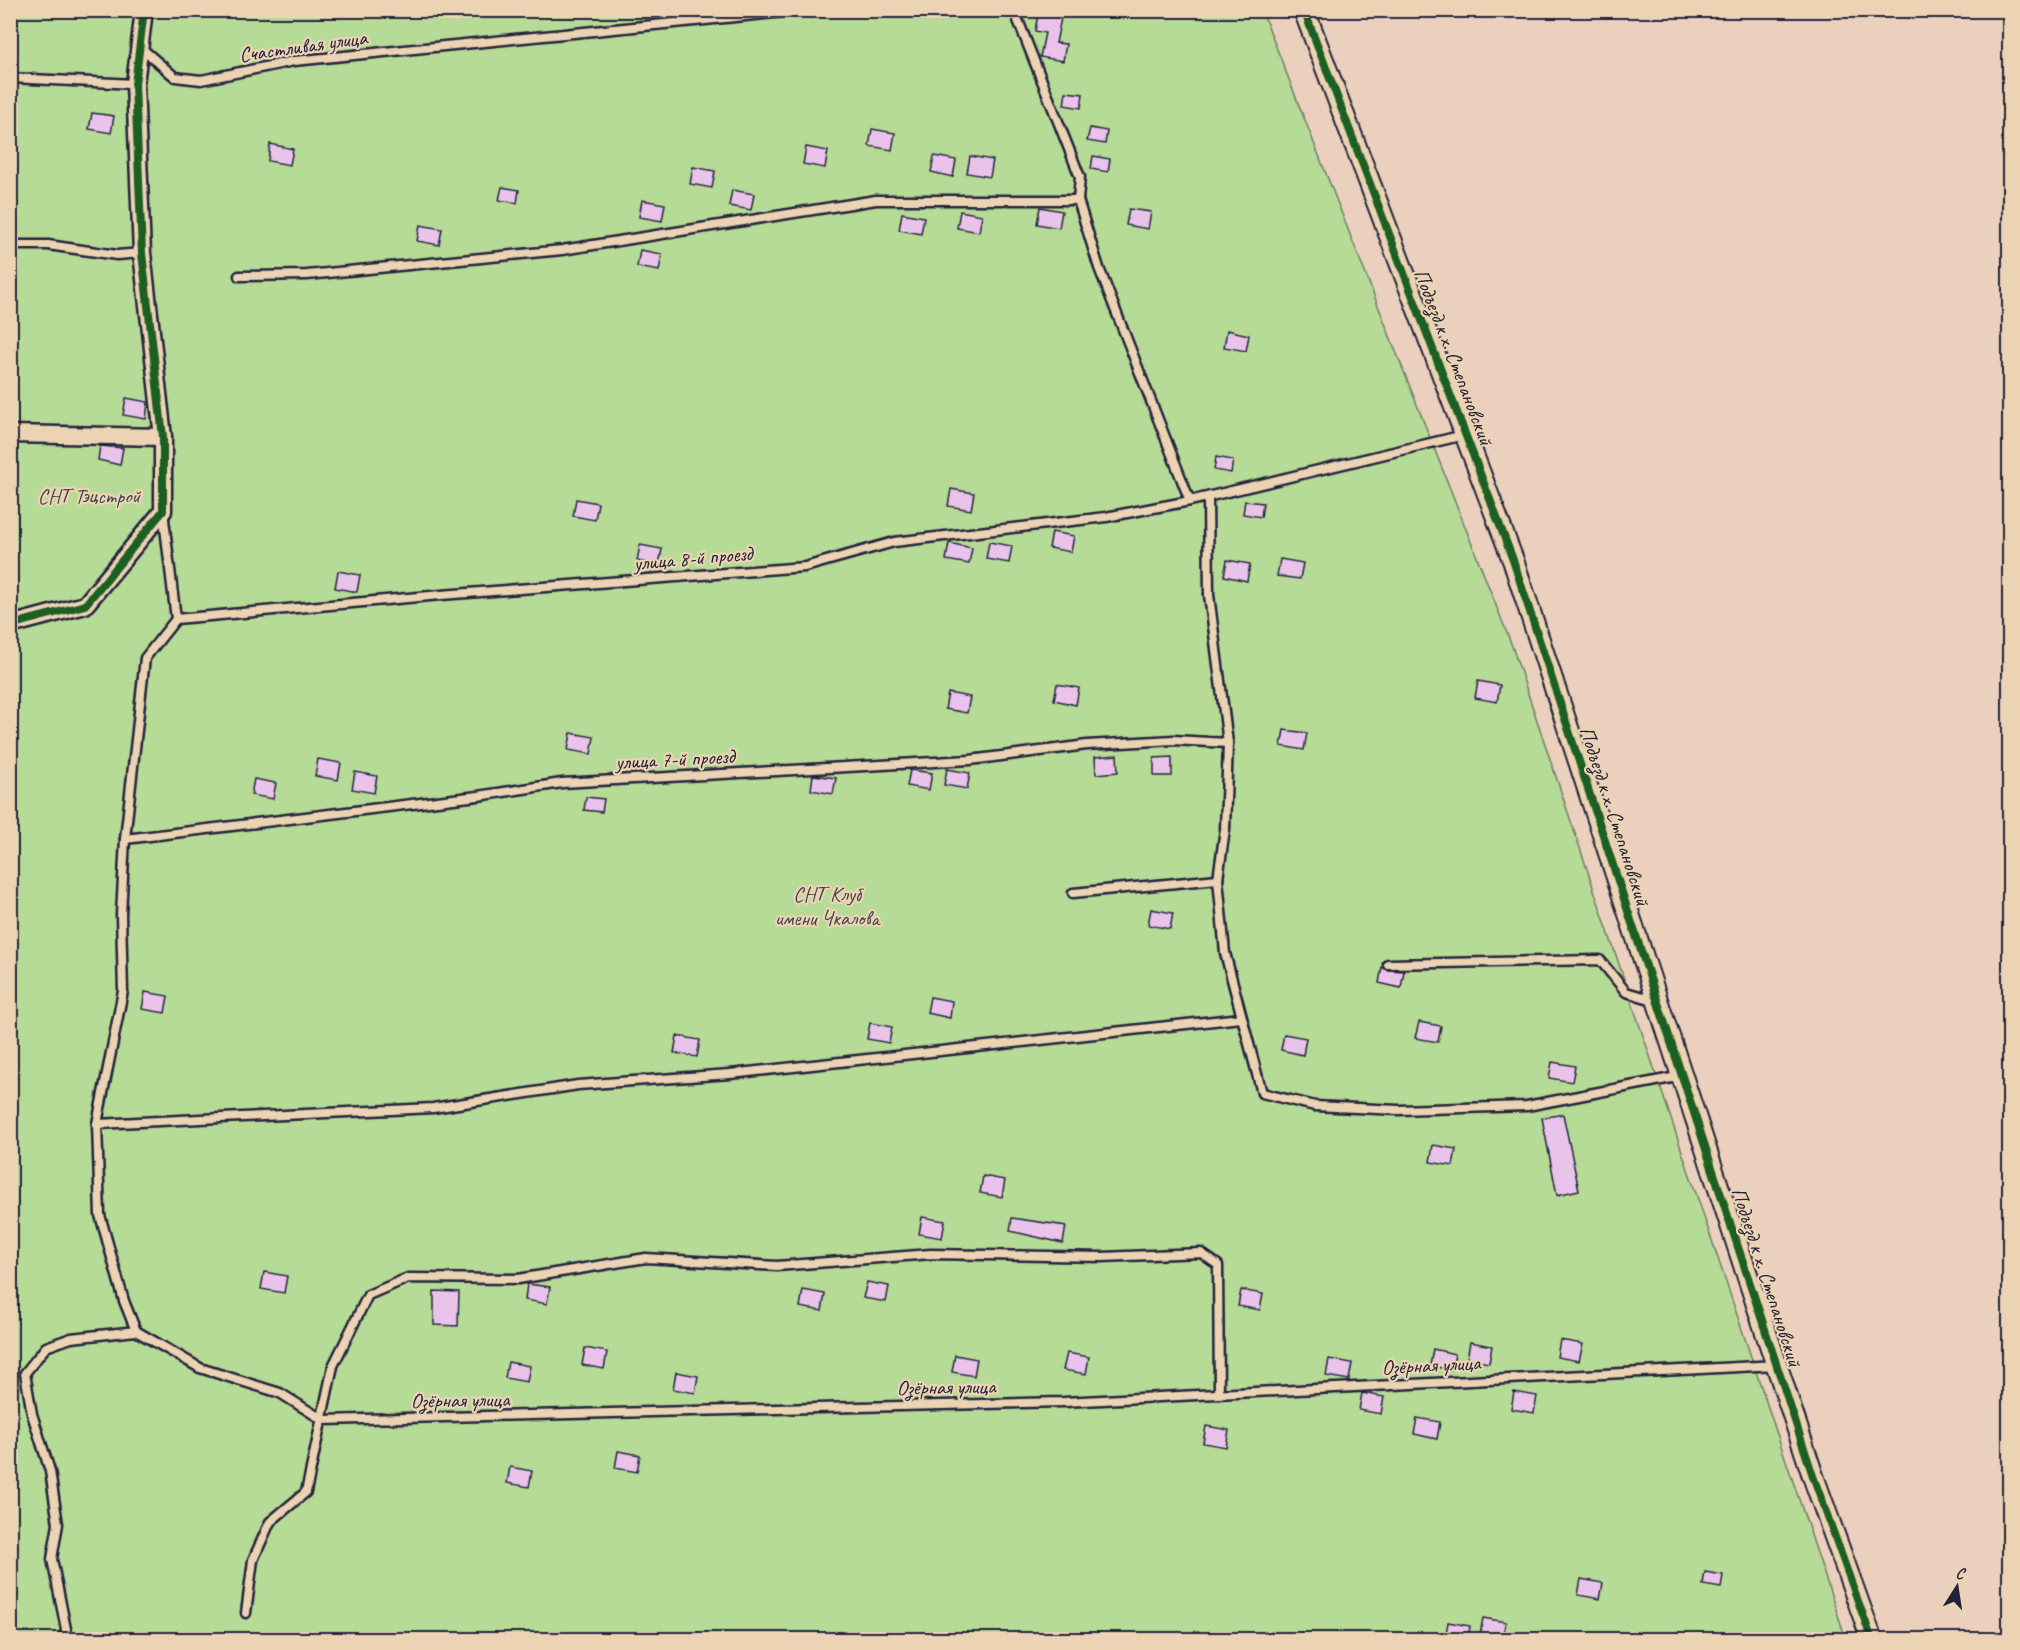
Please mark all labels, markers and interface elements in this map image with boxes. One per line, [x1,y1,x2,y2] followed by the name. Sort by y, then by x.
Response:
[237,24,370,68] street label: Счастливая улица
[1407,265,1500,450] street label: Подъезд к х. Степановский
[38,483,141,509] park label: СНТ Тэцстрой
[630,540,756,576] street label: улица 8-й проезд
[1573,723,1657,910] street label: Подъезд к х. Степановский
[613,743,738,775] street label: улица 7-й проезд
[775,881,882,931] park label: СНТ Клуб имени Чкалова
[1725,1184,1809,1371] street label: Подъезд к х. Степановский
[1381,1349,1483,1382] street label: Озёрная улица
[896,1373,997,1402] street label: Озёрная улица
[410,1386,511,1415] street label: Озёрная улица
[1927,1557,1987,1617] north arrow
[1954,1563,1968,1584] text: С

